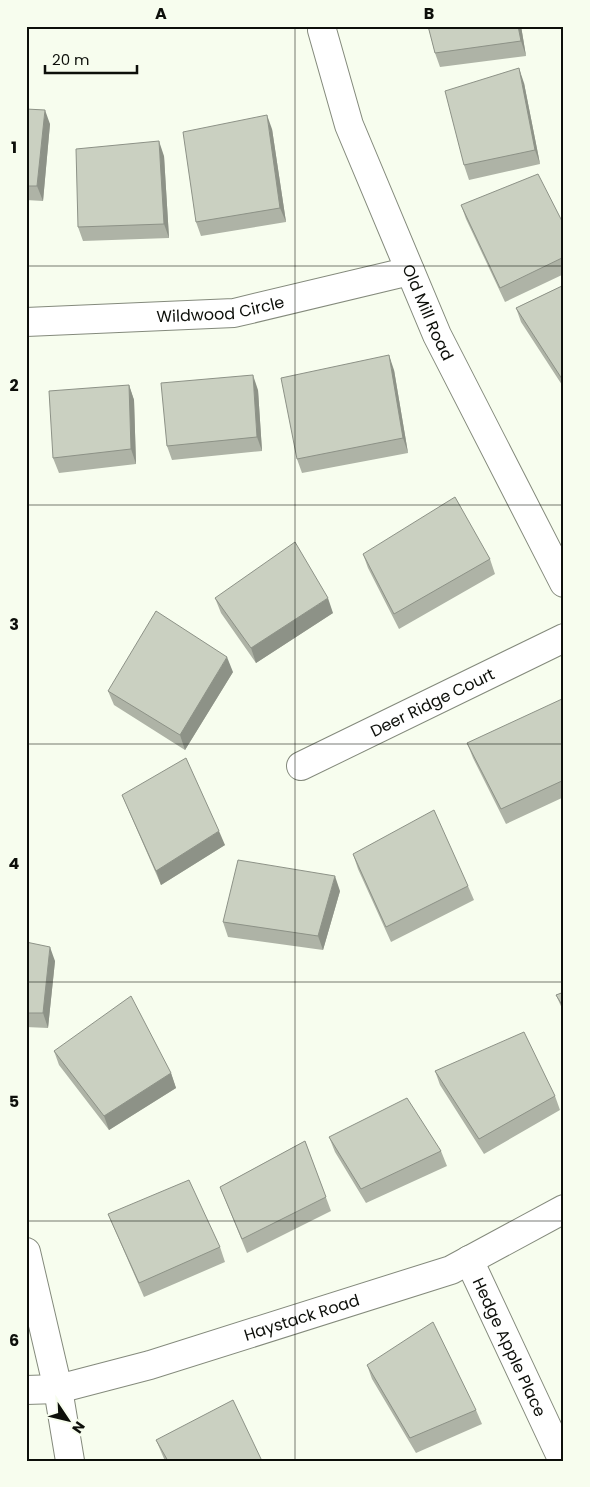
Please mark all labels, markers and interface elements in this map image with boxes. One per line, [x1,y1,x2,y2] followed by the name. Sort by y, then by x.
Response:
[155,2,167,25] text: A
[424,2,434,25] text: B
[45,42,138,74] scale bar
[52,49,90,70] text: 20 m
[11,136,17,159] text: 1
[397,261,459,365] street label: Old Mill Road
[156,290,287,328] street label: Wildwood Circle
[9,374,19,397] text: 2
[9,613,19,636] text: 3
[367,662,499,743] street label: Deer Ridge Court
[9,852,20,875] text: 4
[9,1090,19,1113] text: 5
[467,1274,552,1421] street label: Hedge Apple Place
[241,1289,362,1347] street label: Haystack Road
[9,1329,19,1352] text: 6
[42,1394,92,1444] north arrow
[67,1417,90,1438] text: N

